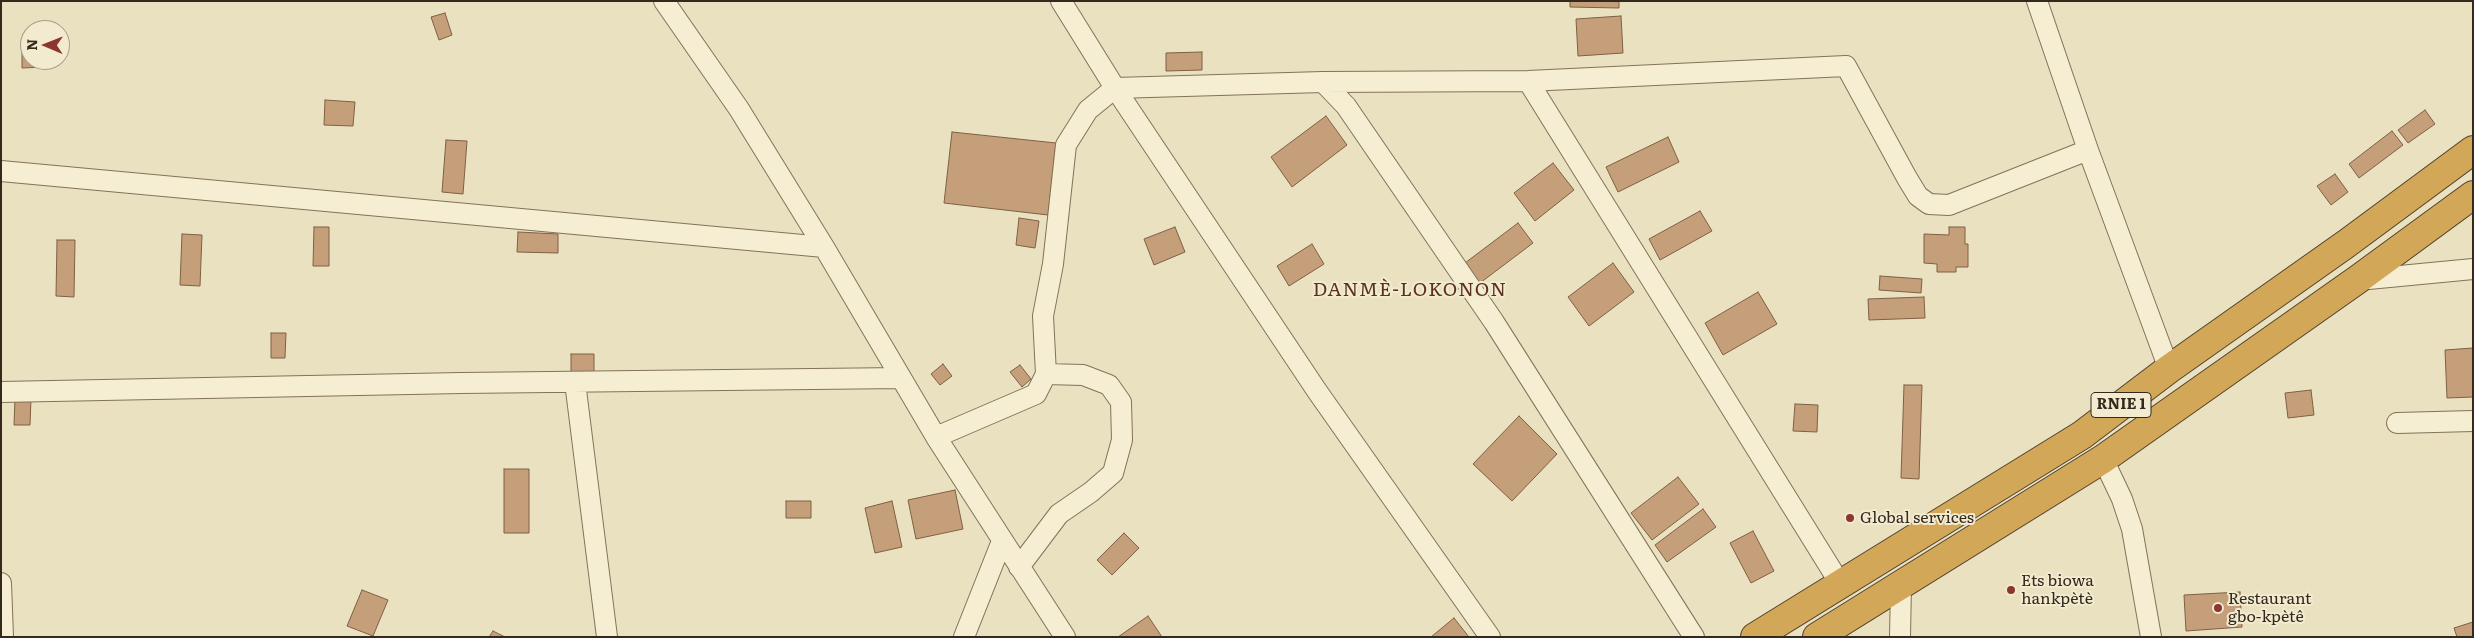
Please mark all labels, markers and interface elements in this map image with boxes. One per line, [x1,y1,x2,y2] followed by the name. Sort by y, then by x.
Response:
[20,20,70,70] north arrow
[21,39,41,51] text: N
[1311,279,1509,301] district label: DANMÈ-LOKONON
[2091,392,2151,418] road number: RNIE 1
[1860,508,1974,528] place label: Global services
[1844,512,1856,524] marker: Global services
[2021,571,2094,609] place label: Ets biowa hankpètè
[2005,584,2017,596] marker: Ets biowa hankpètè
[2228,589,2312,627] place label: Restaurant gbo-kpètê
[2212,602,2224,614] marker: Restaurant gbo-kpètê

